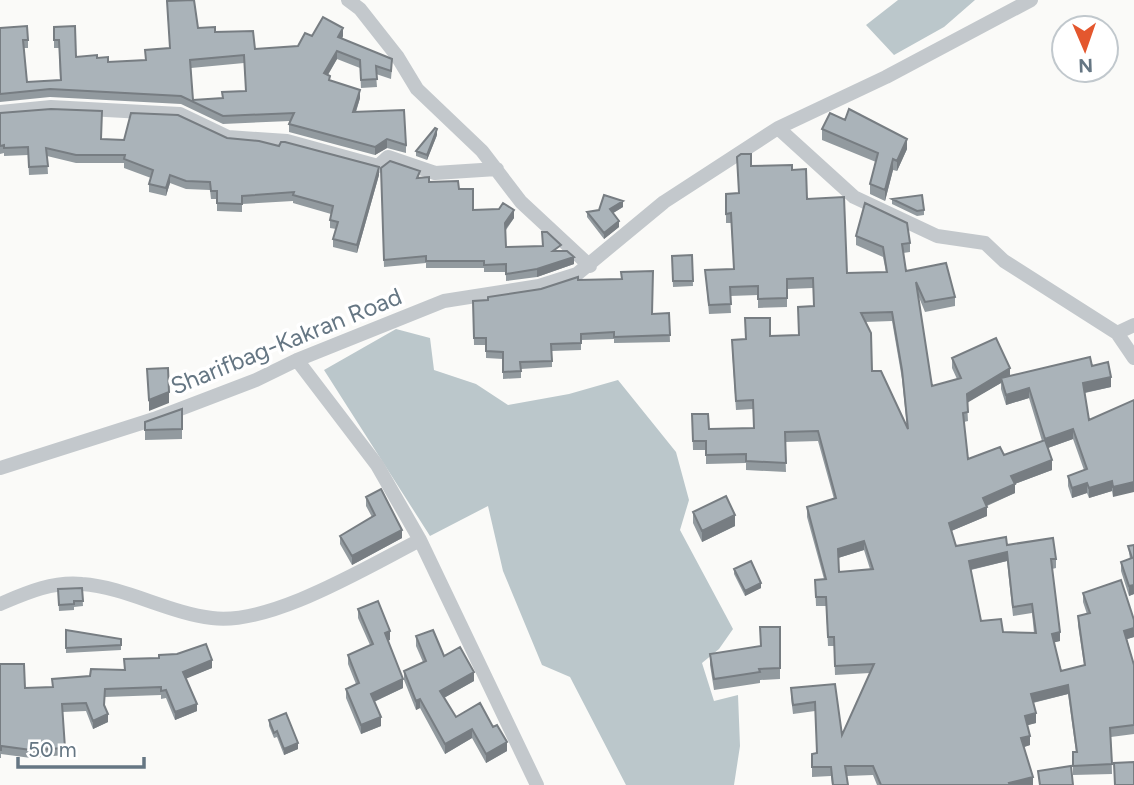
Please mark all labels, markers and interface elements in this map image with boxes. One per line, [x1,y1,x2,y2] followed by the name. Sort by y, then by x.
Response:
[1050,14,1120,84] north arrow
[1078,54,1093,77] text: N
[166,281,406,401] street label: Sharifbag-Kakran Road
[18,726,144,770] scale bar
[28,737,77,762] text: 50 m

